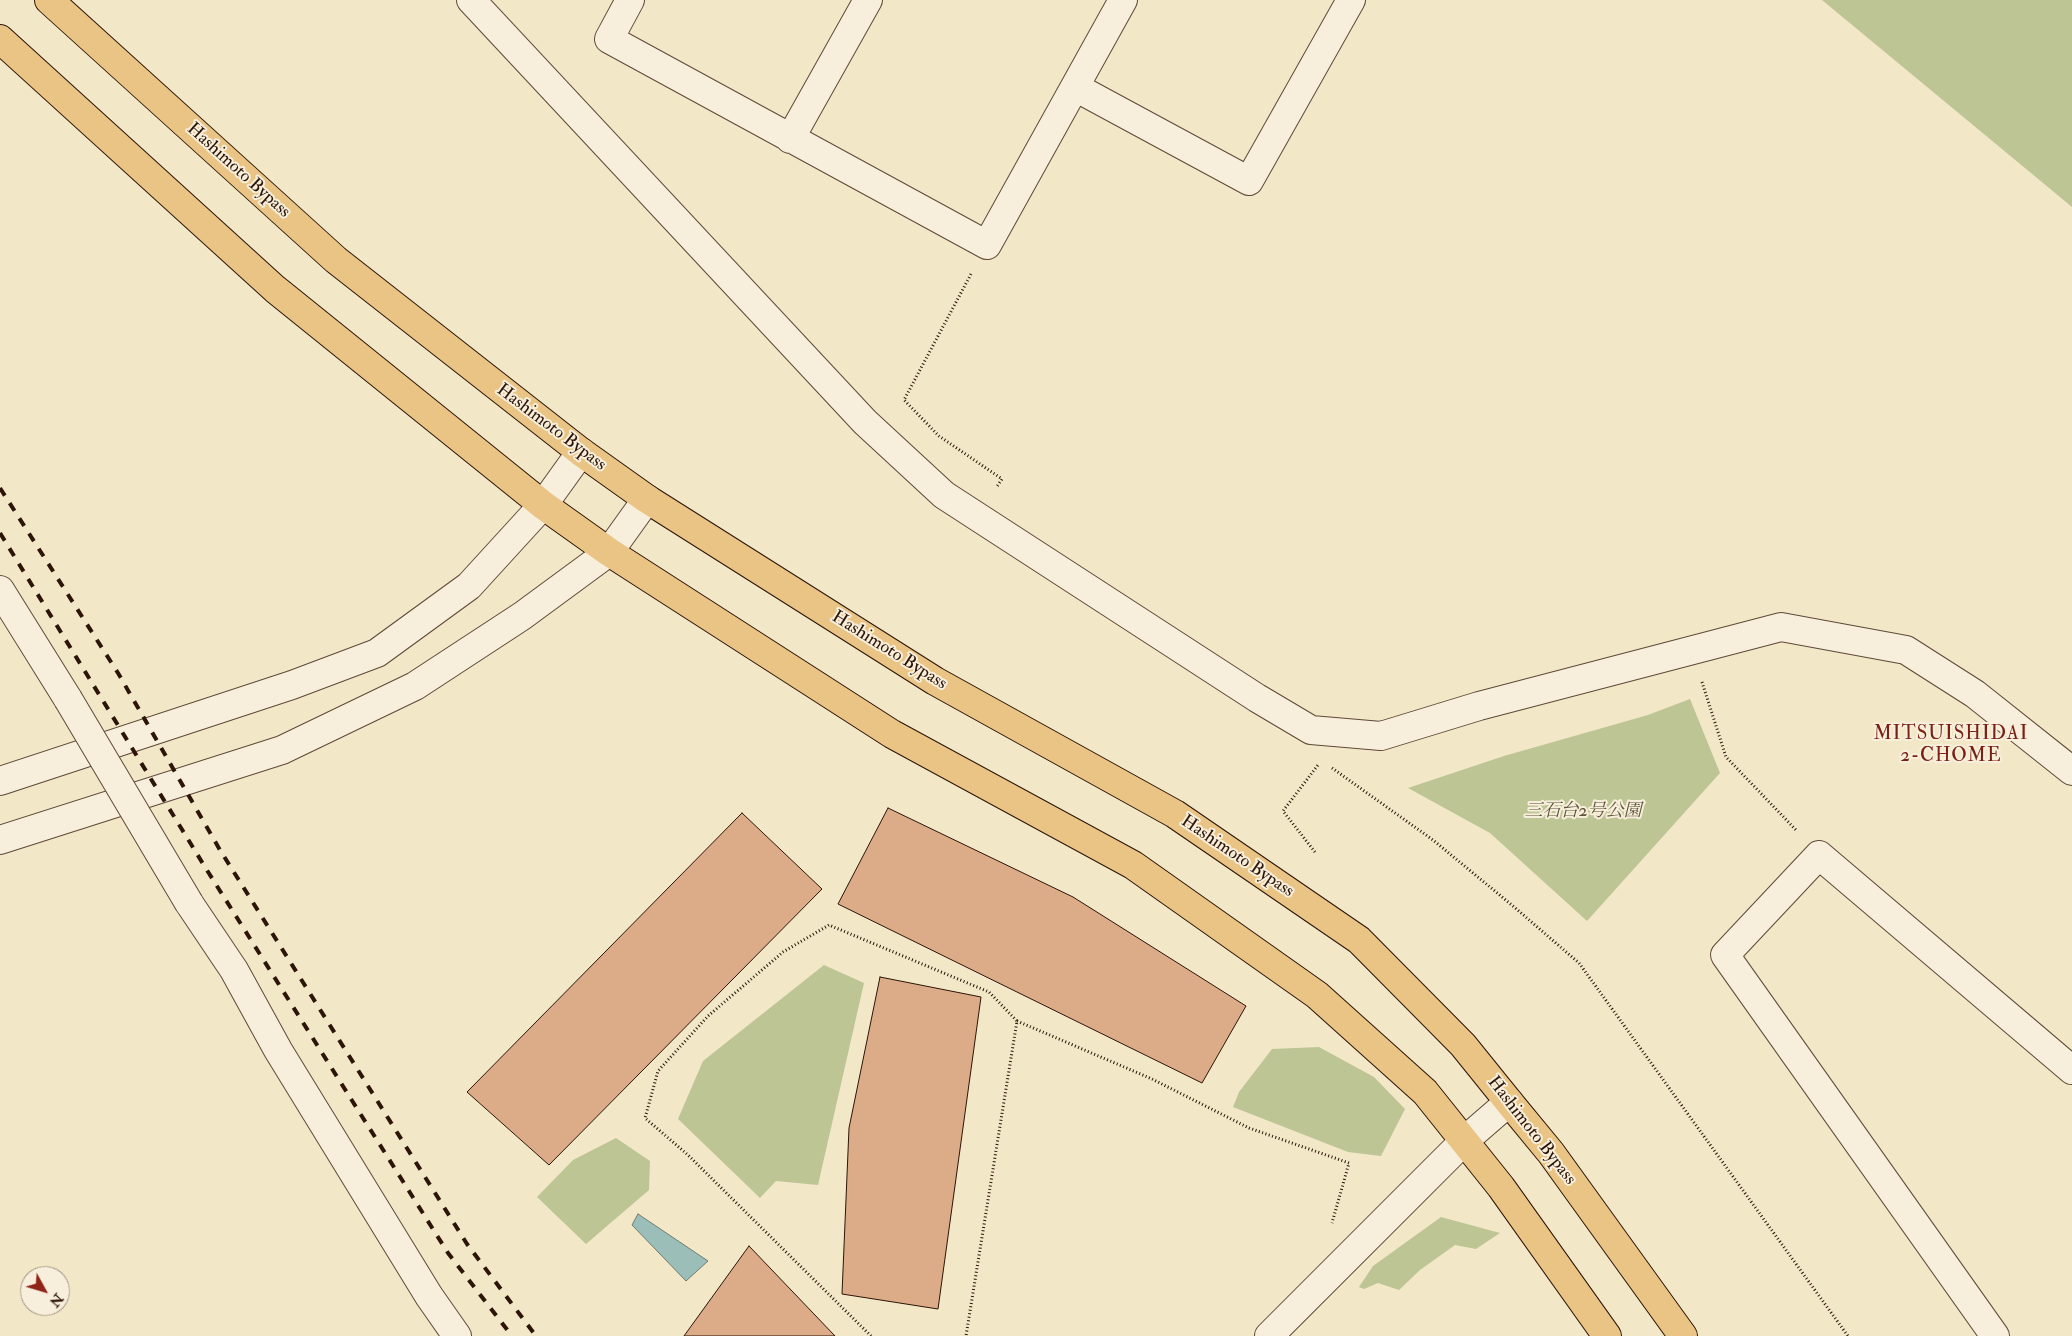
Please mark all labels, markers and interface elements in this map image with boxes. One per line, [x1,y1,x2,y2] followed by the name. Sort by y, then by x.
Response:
[182,119,294,223] street label: Hashimoto Bypass
[492,380,610,476] street label: Hashimoto Bypass
[827,607,951,695] street label: Hashimoto Bypass
[1872,724,2030,768] district label: MITSUISHIDAI 2-CHOME
[1524,801,1642,823] park label: 三石台2号公園
[1176,811,1298,903] street label: Hashimoto Bypass
[1482,1072,1580,1190] street label: Hashimoto Bypass
[20,1266,70,1316] north arrow
[46,1290,67,1310] text: N

